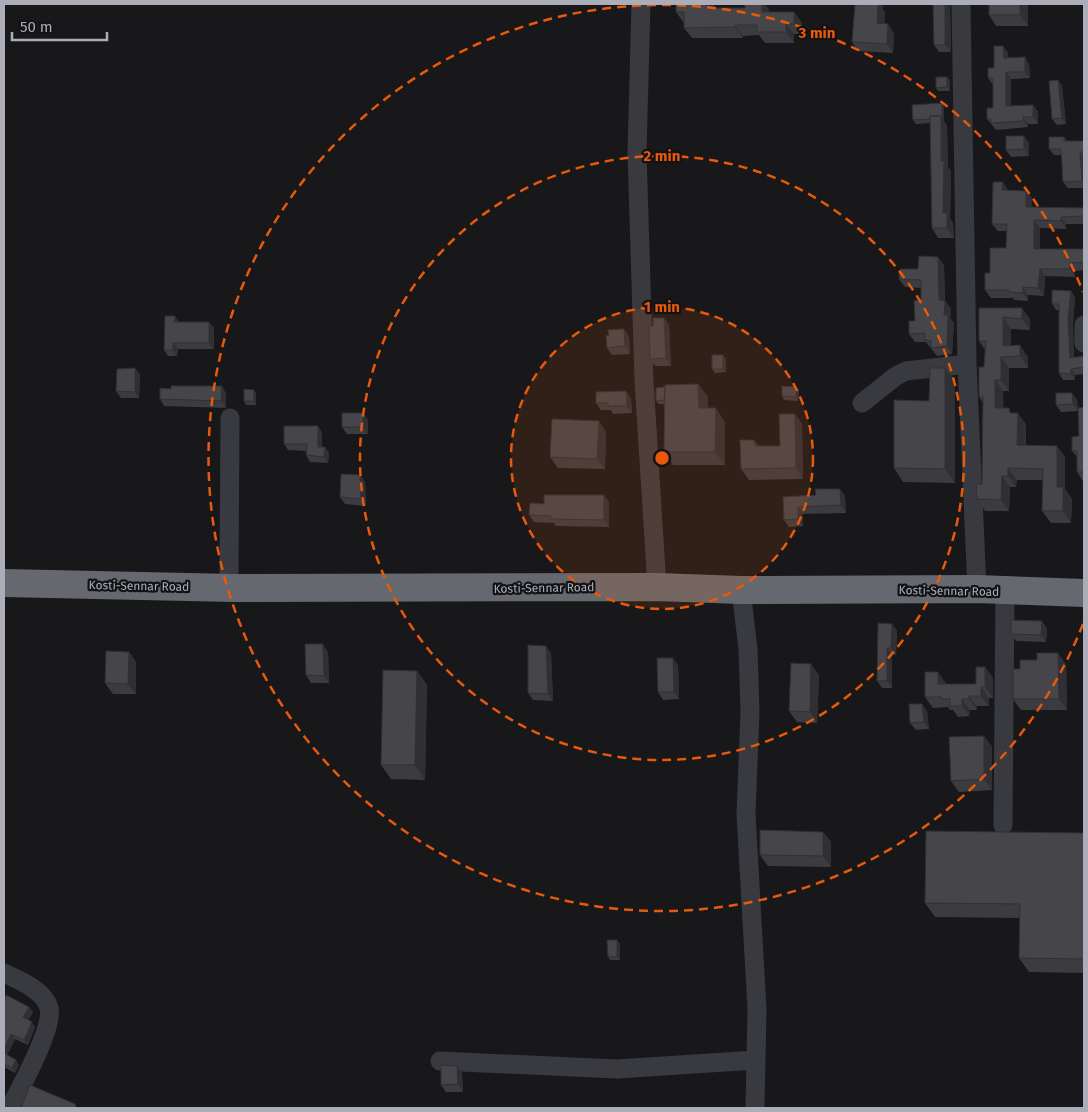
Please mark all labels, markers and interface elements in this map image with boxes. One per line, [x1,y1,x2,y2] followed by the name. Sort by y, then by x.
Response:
[12,10,108,42] scale bar
[20,18,53,36] text: 50 m
[798,24,835,42] text: 3 min
[644,147,680,165] text: 2 min
[644,298,680,316] text: 1 min
[653,449,671,467] centre of rings
[89,578,189,594] street label: Kosti-Sennar Road
[494,580,594,596] street label: Kosti-Sennar Road
[899,583,999,599] street label: Kosti-Sennar Road

